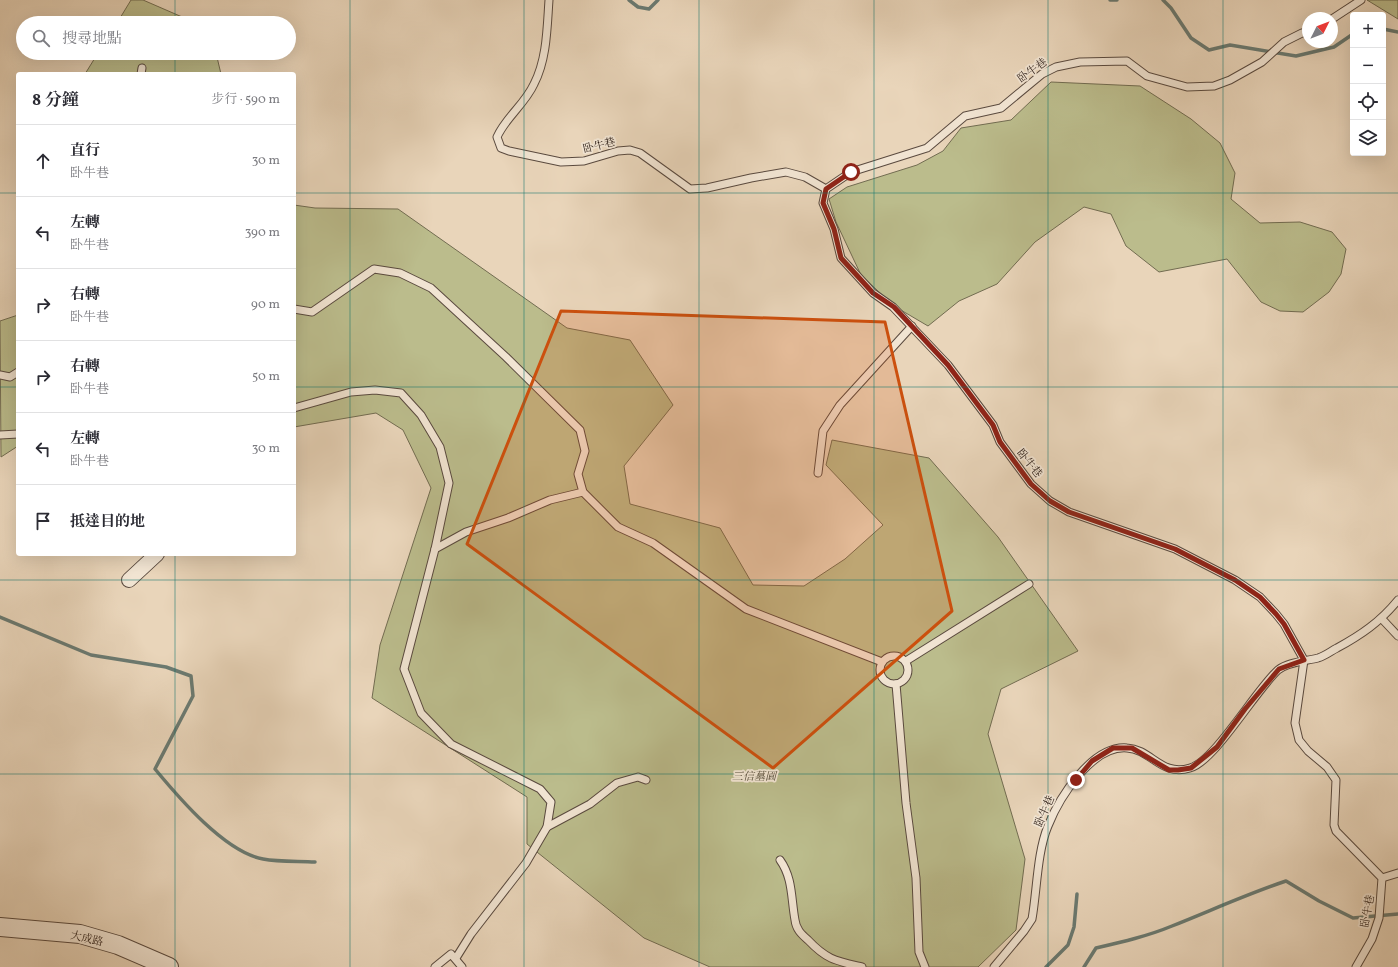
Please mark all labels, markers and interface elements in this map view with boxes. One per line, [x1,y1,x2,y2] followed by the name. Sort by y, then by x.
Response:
[1302,12,1338,48] north arrow
[1350,12,1386,156] map controls
[1350,12,1386,48] button: +
[16,16,296,60] search box
[30,27,52,49] icon: search
[62,29,122,50] text: 搜尋地點
[1350,48,1386,84] button: −
[1015,56,1051,87] street label: 卧牛巷
[1350,84,1386,120] button: locate
[32,89,79,112] text: 8 分鐘
[211,91,280,109] text: 步行 · 590 m
[1350,120,1386,156] button: layers
[582,135,617,158] street label: 卧牛巷
[70,141,100,162] text: 直行
[32,150,54,172] icon: ahead
[252,152,280,170] text: 30 m
[842,163,860,181] route start
[70,165,109,183] text: 卧牛巷
[70,213,100,234] text: 左轉
[32,222,54,244] icon: left
[245,224,280,242] text: 390 m
[70,237,109,255] text: 卧牛巷
[70,285,100,306] text: 右轉
[32,294,54,316] icon: right
[251,296,280,314] text: 90 m
[70,309,109,327] text: 卧牛巷
[70,357,100,378] text: 右轉
[32,366,54,388] icon: right
[252,368,280,386] text: 50 m
[70,381,109,399] text: 卧牛巷
[70,429,100,450] text: 左轉
[32,438,54,460] icon: left
[252,440,280,458] text: 30 m
[1013,446,1045,481] street label: 卧牛巷
[70,453,109,471] text: 卧牛巷
[32,510,54,532] icon: arrive
[70,512,145,533] text: 抵達目的地
[732,770,778,785] park label: 三信墓園
[1067,771,1085,789] route end
[1032,793,1059,830] street label: 卧牛巷
[1358,894,1379,929] street label: 卧牛巷
[69,928,104,950] street label: 大成路

